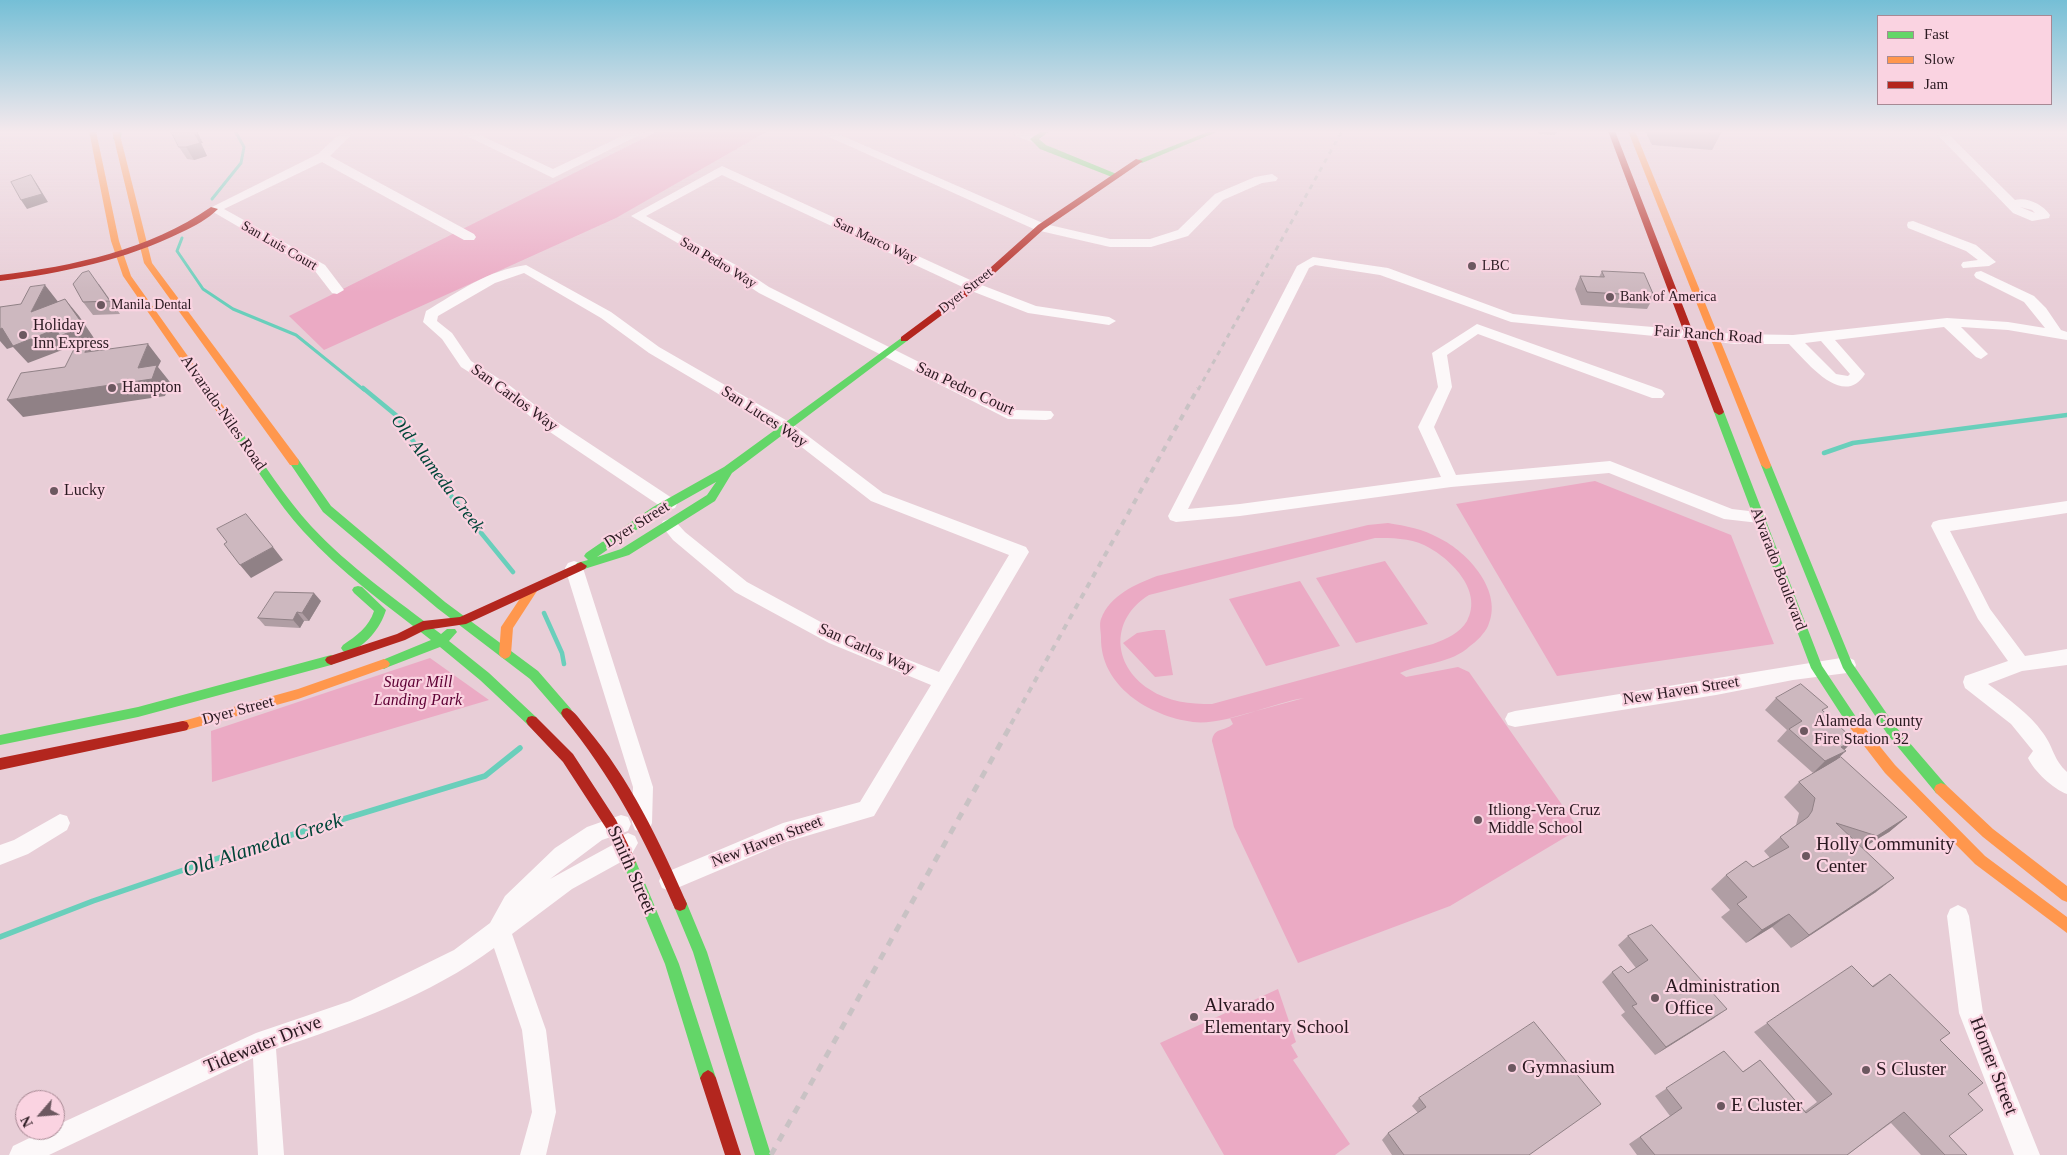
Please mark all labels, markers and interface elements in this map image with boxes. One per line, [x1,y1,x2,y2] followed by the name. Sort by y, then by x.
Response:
[1877,15,2052,105] legend
[1924,26,1949,42] text: Fast
[1924,51,1955,67] text: Slow
[1924,76,1948,92] text: Jam
[831,214,919,268] street label: San Marco Way
[238,218,320,274] street label: San Luis Court
[677,234,759,292] street label: San Pedro Way
[1482,258,1509,274] place label: LBC
[1466,260,1478,272] marker: LBC
[936,265,996,317] street label: Dyer Street
[1620,289,1716,305] place label: Bank of America
[1604,291,1616,303] marker: Bank of America
[111,297,191,313] place label: Manila Dental
[95,299,107,311] marker: Manila Dental
[33,316,109,354] place label: Holiday Inn Express
[1653,322,1763,348] street label: Fair Ranch Road
[17,329,29,341] marker: Holiday Inn Express
[176,352,270,474] street label: Alvarado-Niles Road
[913,358,1017,420] street label: San Pedro Court
[467,360,561,436] street label: San Carlos Way
[122,378,182,398] place label: Hampton
[106,382,118,394] marker: Hampton
[717,382,811,452] street label: San Luces Way
[386,411,488,537] water label: Old Alameda Creek
[64,481,105,501] place label: Lucky
[48,485,60,497] marker: Lucky
[601,497,673,553] street label: Dyer Street
[1746,505,1810,633] street label: Alvarado Boulevard
[815,619,917,679] street label: San Carlos Way
[1622,672,1740,710] street label: New Haven Street
[374,673,462,711] park label: Sugar Mill Landing Park
[200,692,276,730] street label: Dyer Street
[1814,712,1923,750] place label: Alameda County Fire Station 32
[1798,725,1810,737] marker: Alameda County Fire Station 32
[1488,801,1600,839] place label: Itliong-Vera Cruz Middle School
[180,808,346,884] water label: Old Alameda Creek
[709,812,825,872] street label: New Haven Street
[1472,814,1484,826] marker: Itliong-Vera Cruz Middle School
[601,822,661,918] street label: Smith Street
[1816,834,1955,878] place label: Holly Community Center
[1800,850,1812,862] marker: Holly Community Center
[1665,976,1780,1020] place label: Administration Office
[1649,992,1661,1004] marker: Administration Office
[1204,995,1349,1039] place label: Alvarado Elementary School
[201,1011,325,1079] street label: Tidewater Drive
[1188,1011,1200,1023] marker: Alvarado Elementary School
[1964,1014,2022,1118] street label: Horner Street
[1522,1057,1615,1079] place label: Gymnasium
[1876,1059,1946,1081] place label: S Cluster
[1506,1062,1518,1074] marker: Gymnasium
[1860,1064,1872,1076] marker: S Cluster
[15,1090,65,1140] north arrow
[1731,1095,1802,1117] place label: E Cluster
[1715,1100,1727,1112] marker: E Cluster
[18,1114,36,1129] text: N

